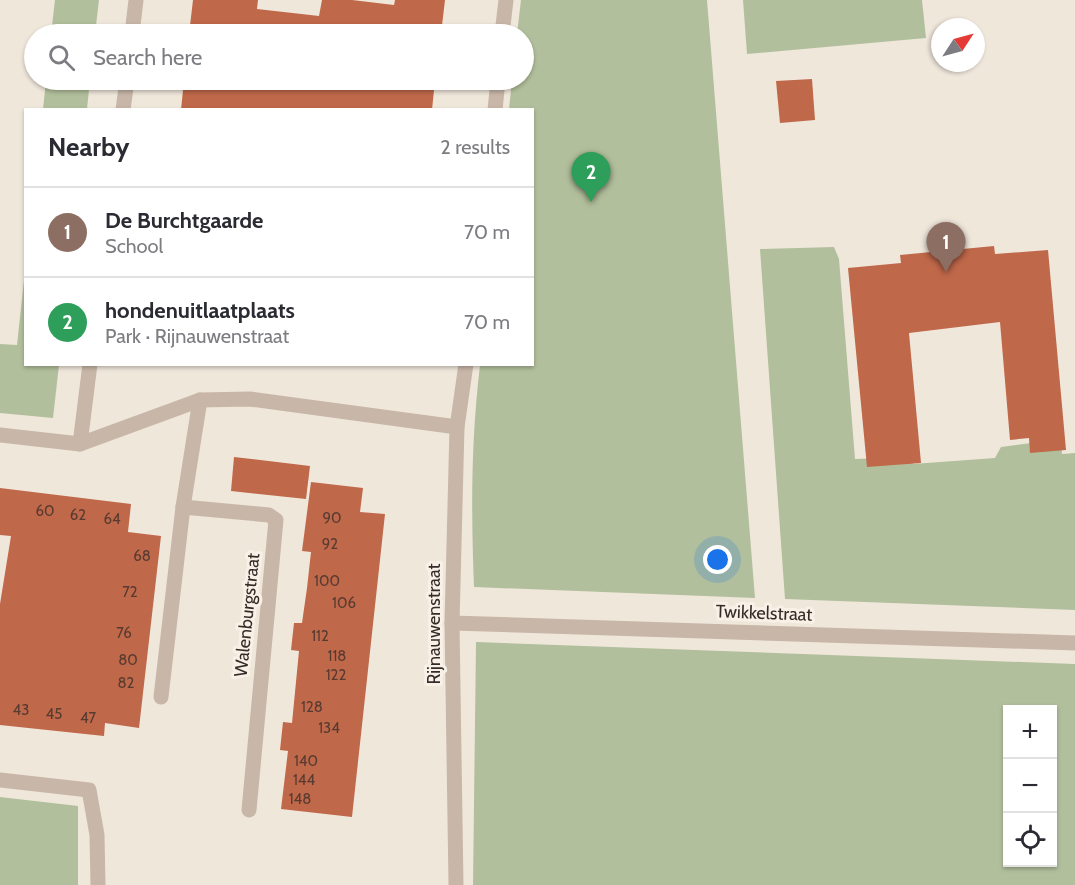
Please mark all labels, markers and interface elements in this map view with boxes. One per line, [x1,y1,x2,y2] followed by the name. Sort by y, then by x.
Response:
[931,18,985,72] north arrow
[24,24,534,90] search box
[45,41,78,74] icon: search
[93,44,202,71] text: Search here
[48,131,129,163] text: Nearby
[440,135,510,159] text: 2 results
[572,152,610,202] pin: 2
[105,207,263,234] text: De Burchtgaarde
[64,220,71,244] text: 1
[464,220,510,244] text: 70 m
[926,222,966,272] pin: 1
[105,234,163,258] text: School
[105,297,295,324] text: hondenuitlaatplaats
[62,310,73,334] text: 2
[464,310,510,334] text: 70 m
[105,324,289,348] text: Park · Rijnauwenstraat
[36,502,55,520] house number: 60
[70,506,86,524] house number: 62
[323,509,342,527] house number: 90
[103,510,121,528] house number: 64
[322,535,338,553] house number: 92
[703,545,732,574] your location
[133,547,151,565] house number: 68
[230,552,264,678] street label: Walenburgstraat
[423,564,445,684] street label: Rijnauwenstraat
[314,572,340,590] house number: 100
[122,583,138,601] house number: 72
[332,594,356,612] house number: 106
[715,600,813,626] street label: Twikkelstraat
[116,624,132,642] house number: 76
[311,627,329,645] house number: 112
[328,647,346,665] house number: 118
[118,651,138,669] house number: 80
[326,666,346,684] house number: 122
[118,674,135,692] house number: 82
[301,698,323,716] house number: 128
[13,701,29,719] house number: 43
[46,705,62,723] house number: 45
[1003,705,1057,867] map controls
[1003,705,1057,759] button: +
[80,709,97,727] house number: 47
[318,719,340,737] house number: 134
[294,752,318,770] house number: 140
[1003,759,1057,813] button: −
[293,771,315,789] house number: 144
[289,790,311,808] house number: 148
[1003,813,1057,867] button: locate

